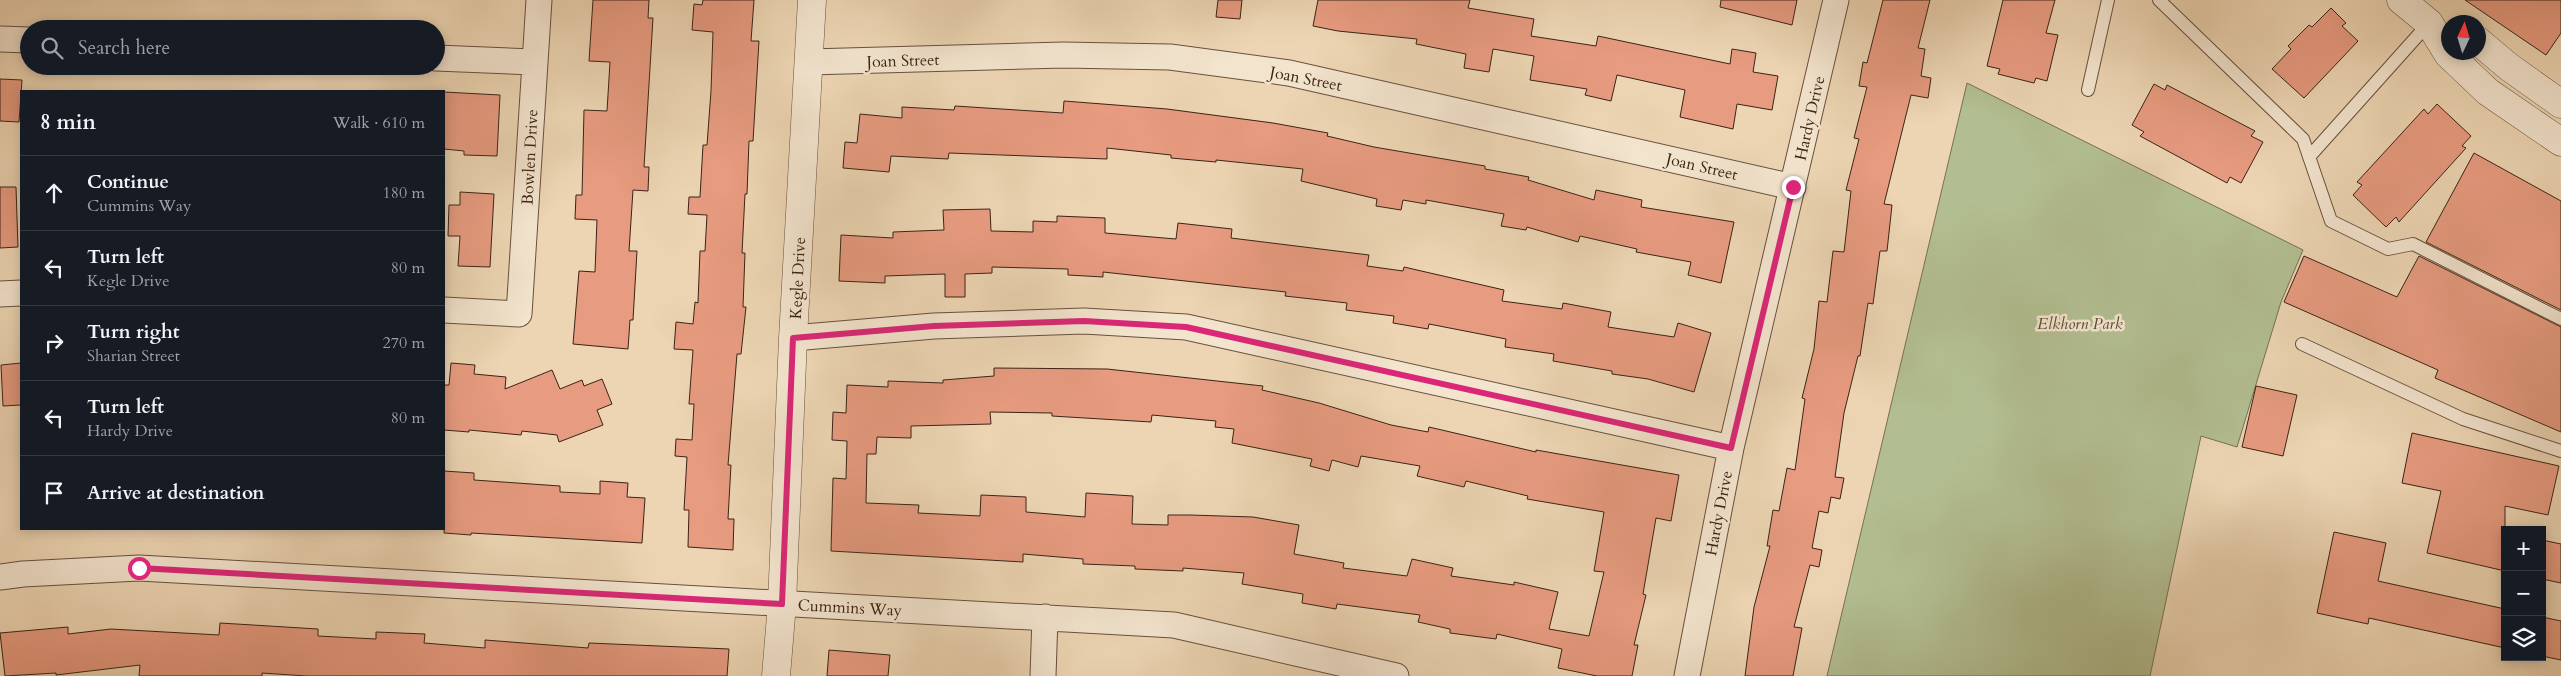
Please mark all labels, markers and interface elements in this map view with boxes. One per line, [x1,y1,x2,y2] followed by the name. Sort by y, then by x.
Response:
[2441,15,2486,60] north arrow
[20,20,445,75] search box
[38,34,66,62] icon: search
[78,35,170,61] text: Search here
[864,49,940,73] street label: Joan Street
[1266,61,1344,97] street label: Joan Street
[1790,74,1830,163] street label: Hardy Drive
[40,108,96,137] text: 8 min
[517,109,543,205] street label: Bowlen Drive
[333,112,425,134] text: Walk · 610 m
[1662,148,1740,186] street label: Joan Street
[87,169,169,195] text: Continue
[1782,176,1805,199] route end
[40,179,68,207] icon: ahead
[383,182,425,204] text: 180 m
[87,195,191,217] text: Cummins Way
[785,236,811,320] street label: Kegle Drive
[87,244,164,270] text: Turn left
[40,254,68,282] icon: left
[391,257,425,279] text: 80 m
[87,270,169,292] text: Kegle Drive
[2037,313,2123,335] park label: Elkhorn Park
[87,319,179,345] text: Turn right
[40,329,68,357] icon: right
[383,332,425,354] text: 270 m
[87,345,180,367] text: Sharian Street
[87,394,164,420] text: Turn left
[40,404,68,432] icon: left
[391,407,425,429] text: 80 m
[87,420,173,442] text: Hardy Drive
[1700,469,1738,558] street label: Hardy Drive
[40,479,68,507] icon: arrive
[87,480,264,506] text: Arrive at destination
[2501,526,2546,661] map controls
[2501,526,2546,571] button: +
[128,557,151,580] route start
[2501,571,2546,616] button: −
[797,594,903,622] street label: Cummins Way
[2501,616,2546,661] button: layers

